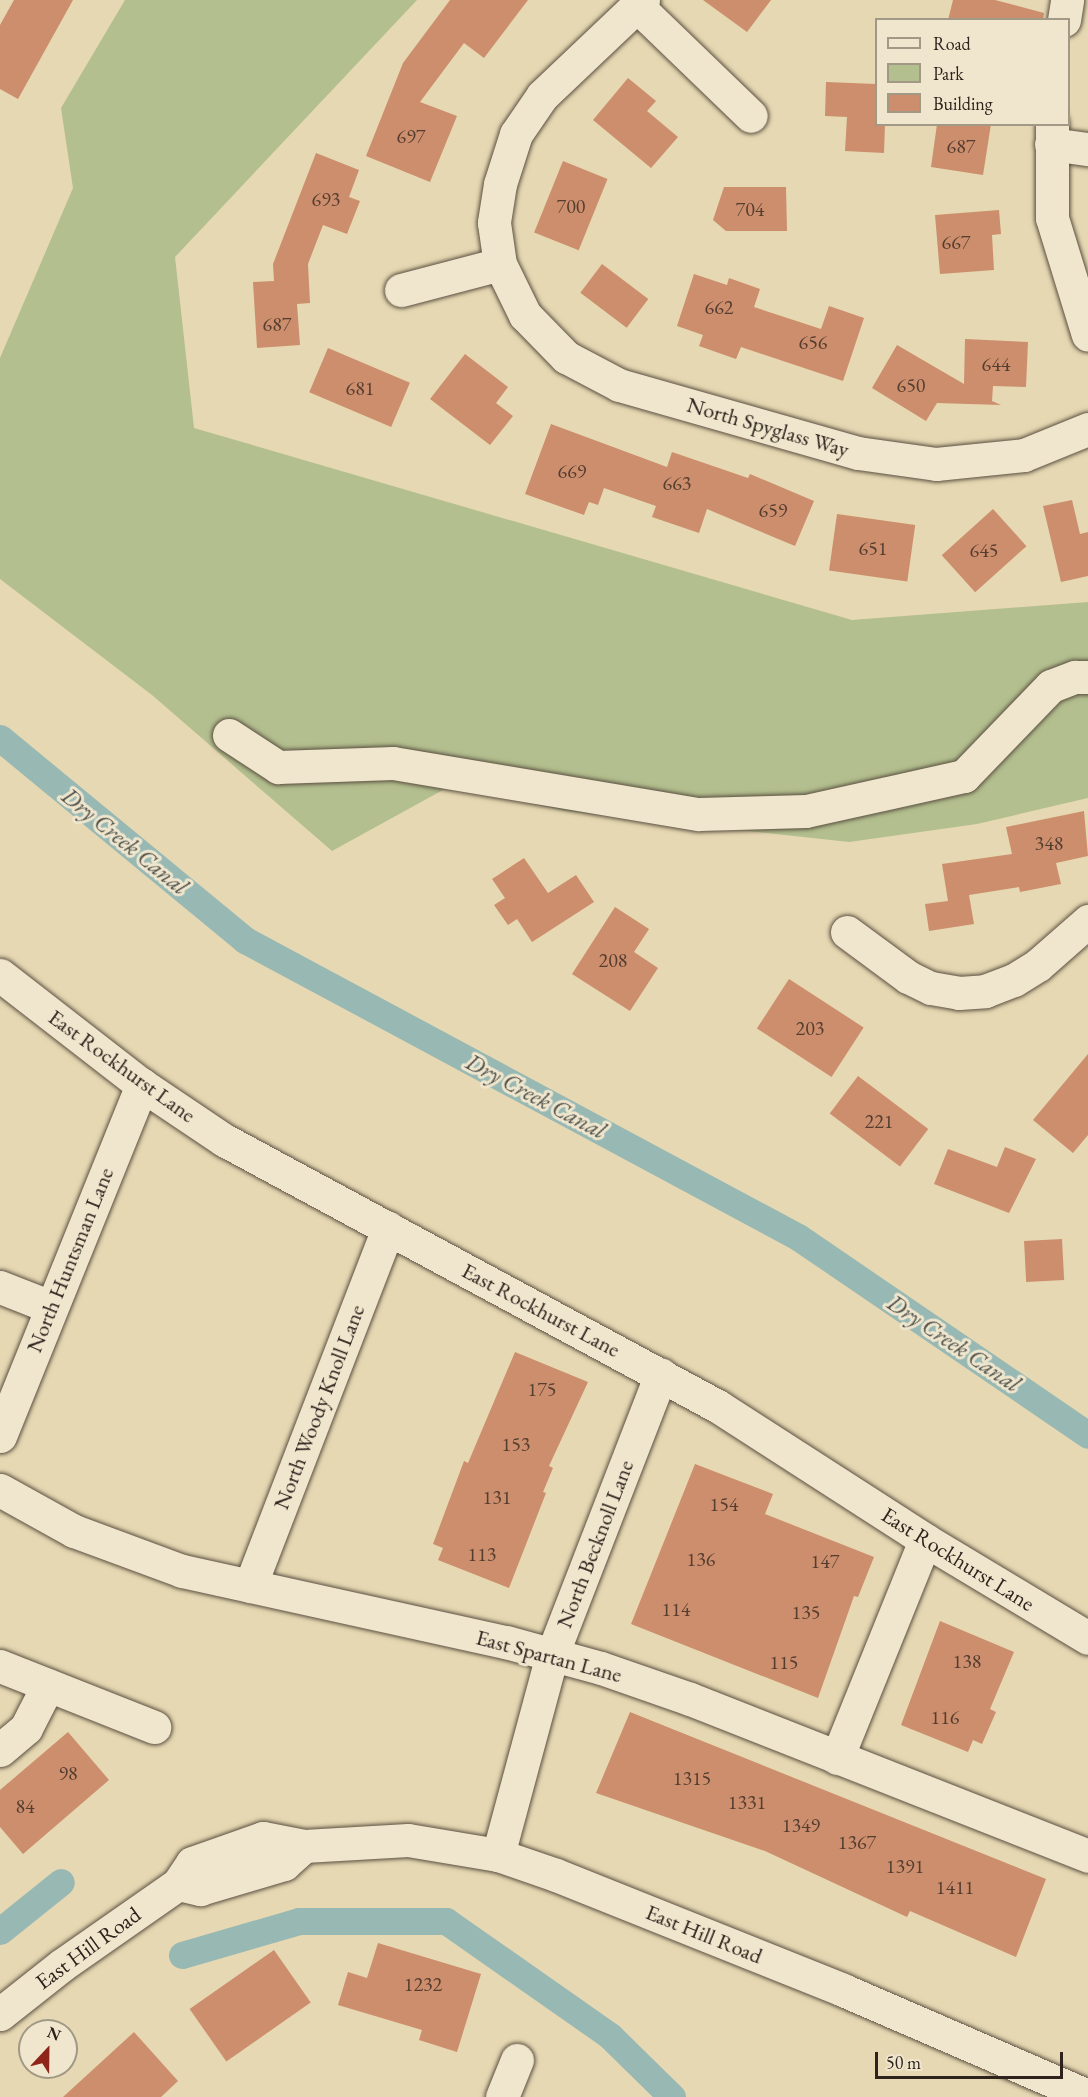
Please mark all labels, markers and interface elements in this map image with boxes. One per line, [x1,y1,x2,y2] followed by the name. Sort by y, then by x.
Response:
[875,18,1070,126] legend
[933,32,971,55] text: Road
[933,62,964,85] text: Park
[933,92,993,115] text: Building
[397,124,425,148] house number: 697
[947,134,975,158] house number: 687
[312,187,340,211] house number: 693
[557,194,585,218] house number: 700
[736,197,764,221] house number: 704
[942,230,970,254] house number: 667
[705,295,733,319] house number: 662
[263,312,291,336] house number: 687
[799,330,827,354] house number: 656
[982,352,1010,376] house number: 644
[897,373,925,397] house number: 650
[346,376,374,400] house number: 681
[684,391,852,463] street label: North Spyglass Way
[558,459,586,483] house number: 669
[663,471,691,495] house number: 663
[759,498,787,522] house number: 659
[859,536,887,560] house number: 651
[970,538,998,562] house number: 645
[56,781,194,901] water label: Dry Creek Canal
[1035,831,1063,855] house number: 348
[599,948,627,972] house number: 208
[43,1004,201,1128] street label: East Rockhurst Lane
[796,1016,824,1040] house number: 203
[461,1047,611,1145] water label: Dry Creek Canal
[865,1109,893,1133] house number: 221
[21,1164,119,1356] street label: North Huntsman Lane
[457,1257,625,1363] street label: East Rockhurst Lane
[882,1288,1026,1398] water label: Dry Creek Canal
[268,1301,370,1513] street label: North Woody Knoll Lane
[528,1377,556,1401] house number: 175
[502,1432,530,1456] house number: 153
[551,1456,639,1632] street label: North Becknoll Lane
[483,1485,511,1509] house number: 131
[710,1492,738,1516] house number: 154
[877,1501,1039,1617] street label: East Rockhurst Lane
[468,1542,496,1566] house number: 113
[687,1547,715,1571] house number: 136
[811,1549,839,1573] house number: 147
[662,1597,690,1621] house number: 114
[792,1600,820,1624] house number: 135
[473,1624,625,1688] street label: East Spartan Lane
[953,1649,981,1673] house number: 138
[770,1650,798,1674] house number: 115
[931,1705,959,1729] house number: 116
[58,1761,78,1785] house number: 98
[673,1766,711,1790] house number: 1315
[728,1790,766,1814] house number: 1331
[15,1794,35,1818] house number: 84
[782,1813,820,1837] house number: 1349
[838,1830,876,1854] house number: 1367
[886,1854,924,1878] house number: 1391
[936,1875,974,1899] house number: 1411
[642,1899,766,1969] street label: East Hill Road
[30,1901,146,1995] street label: East Hill Road
[404,1972,442,1996] house number: 1232
[18,2019,78,2079] north arrow
[44,2022,64,2046] text: N
[878,2040,1066,2078] scale bar
[886,2051,921,2074] text: 50 m

